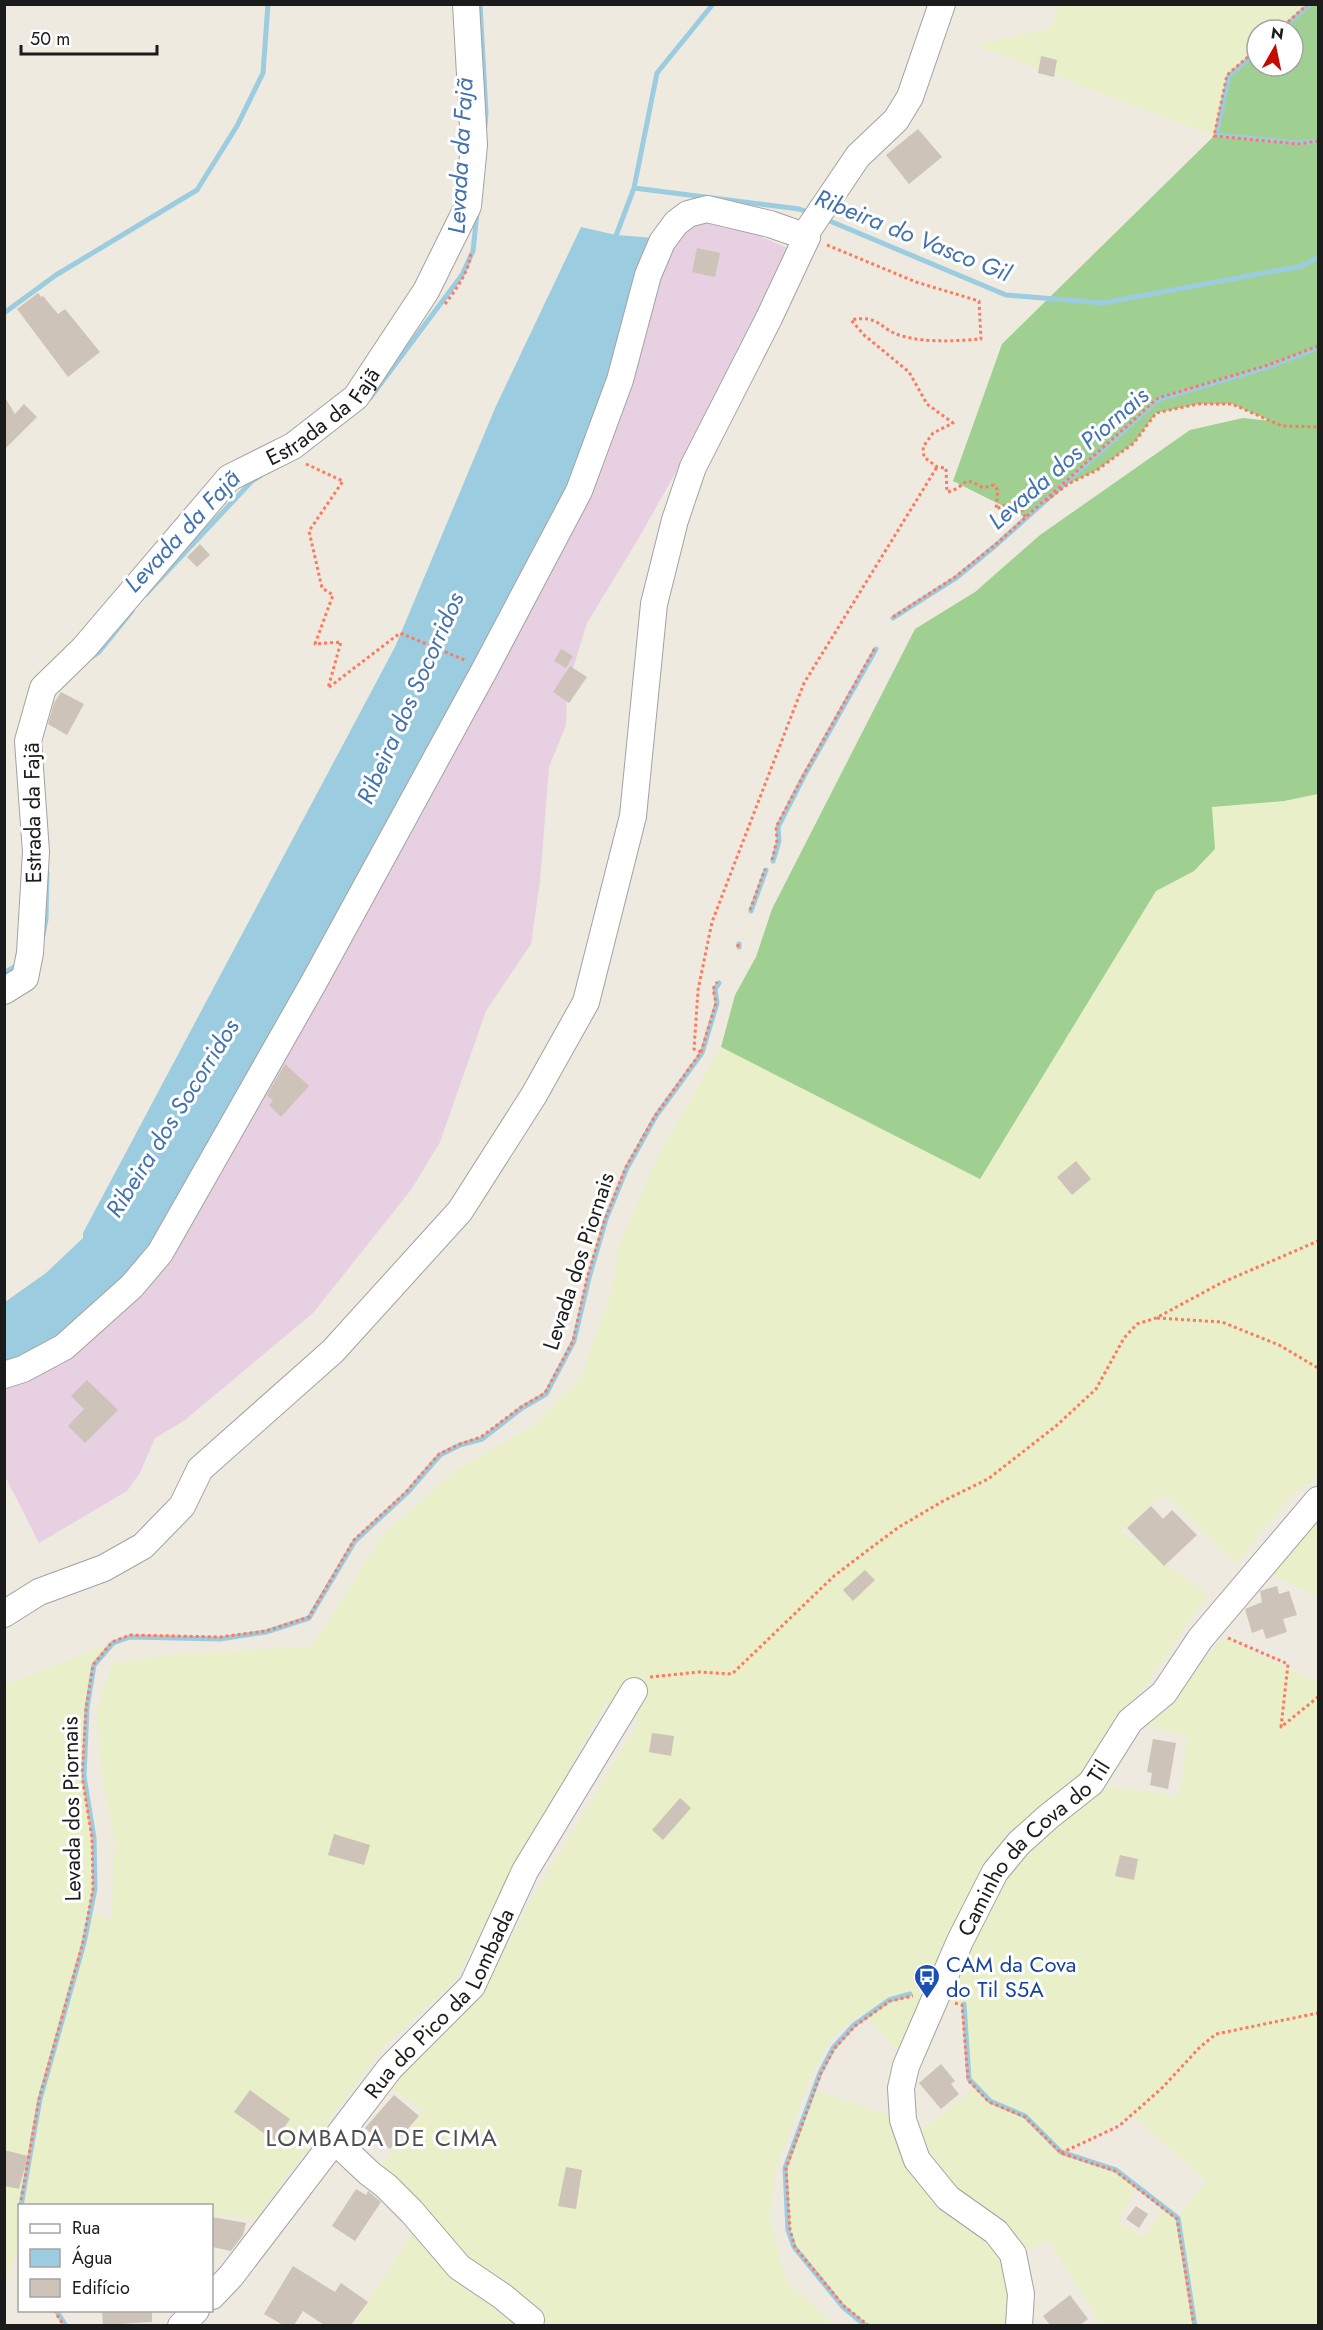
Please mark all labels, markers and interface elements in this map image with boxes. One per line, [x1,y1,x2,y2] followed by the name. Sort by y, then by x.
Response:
[21,18,158,56] scale bar
[1245,18,1305,78] north arrow
[1269,21,1285,46] text: N
[30,26,70,52] text: 50 m
[438,77,482,235] water label: Levada da Fajã
[810,180,1018,291] water label: Ribeira do Vasco Gil
[260,361,387,473] street label: Estrada da Fajã
[980,378,1156,538] water label: Levada dos Piornais
[116,462,248,600] water label: Levada da Fajã
[348,586,473,809] water label: Ribeira dos Socorridos
[15,742,49,884] street label: Estrada da Fajã
[97,1011,248,1224] water label: Ribeira dos Socorridos
[534,1168,622,1354] street label: Levada dos Piornais
[53,1716,89,1902] street label: Levada dos Piornais
[949,1754,1118,1942] street label: Caminho da Cova do Til
[356,1903,522,2105] street label: Rua do Pico da Lombada
[946,1948,1076,2005] place label: CAM da Cova do Til S5A
[912,1962,942,2000] bus stop icon: CAM da Cova do Til S5A
[266,2120,498,2155] district label: LOMBADA DE CIMA
[18,2204,213,2312] legend
[72,2215,100,2241] text: Rua
[72,2245,112,2271] text: Água
[72,2275,130,2301] text: Edifício

